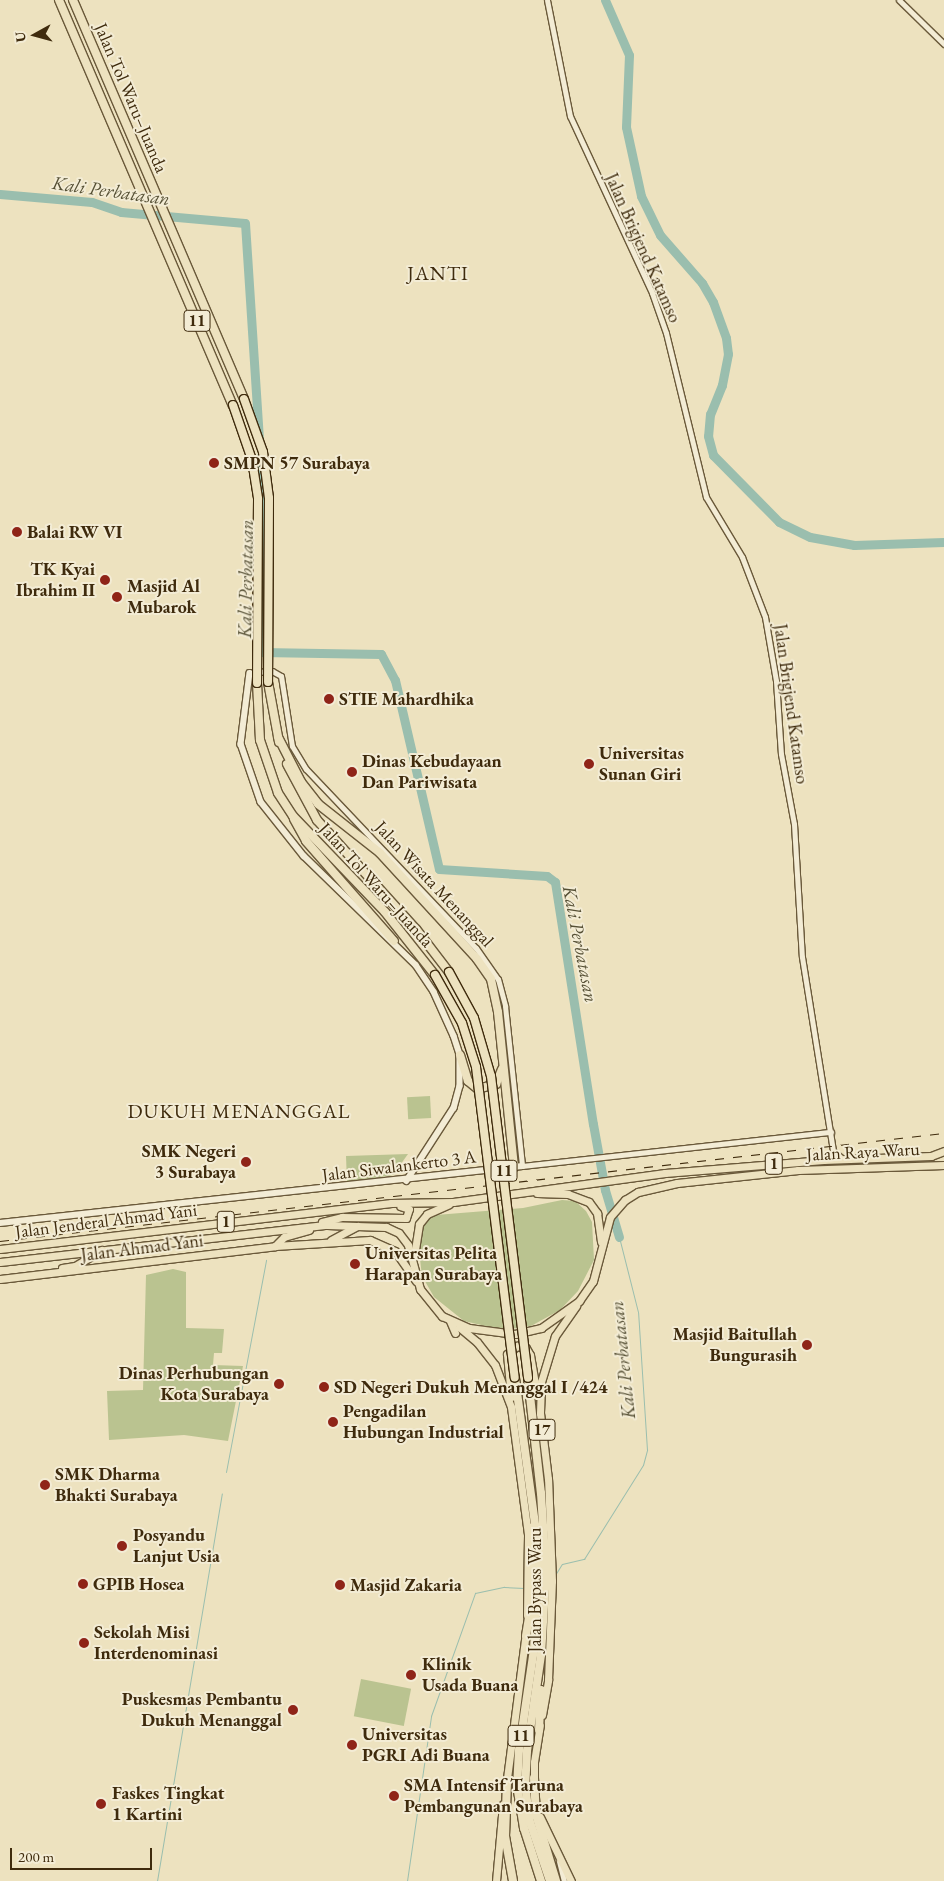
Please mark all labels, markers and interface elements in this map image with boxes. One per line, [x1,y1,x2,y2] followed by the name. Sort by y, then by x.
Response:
[10,10,60,60] north arrow
[90,20,172,176] street label: Jalan Tol Waru–Juanda
[11,31,30,43] text: U
[600,170,686,326] street label: Jalan Brigjend Katamso
[51,171,171,211] water label: Kali Perbatasan
[407,261,469,285] district label: JANTI
[183,308,211,334] road number: 11
[224,452,370,474] place label: SMPN 57 Surabaya
[208,457,220,469] marker: SMPN 57 Surabaya
[234,520,258,638] water label: Kali Perbatasan
[27,521,122,543] place label: Balai RW VI
[11,526,23,538] marker: Balai RW VI
[16,559,95,602] place label: TK Kyai Ibrahim II
[99,574,111,586] marker: TK Kyai Ibrahim II
[127,576,200,618] place label: Masjid Al Mubarok
[111,591,123,603] marker: Masjid Al Mubarok
[769,623,813,785] street label: Jalan Brigjend Katamso
[339,688,474,710] place label: STIE Mahardhika
[323,693,335,705] marker: STIE Mahardhika
[599,743,684,786] place label: Universitas Sunan Giri
[362,751,502,794] place label: Dinas Kebudayaan Dan Pariwisata
[583,758,595,770] marker: Universitas Sunan Giri
[346,766,358,778] marker: Dinas Kebudayaan Dan Pariwisata
[370,817,498,951] street label: Jalan Wisata Menanggal
[314,818,438,952] street label: Jalan Tol Waru–Juanda
[558,884,602,1004] water label: Kali Perbatasan
[126,1099,352,1123] district label: DUKUH MENANGGAL
[806,1138,920,1166] street label: Jalan Raya Waru
[142,1141,236,1184] place label: SMK Negeri 3 Surabaya
[321,1146,477,1186] street label: Jalan Siwalankerto 3 A
[764,1150,784,1178] road number: 1
[240,1156,252,1168] marker: SMK Negeri 3 Surabaya
[490,1158,518,1184] road number: 11
[14,1199,198,1243] street label: Jalan Jenderal Ahmad Yani
[216,1208,236,1236] road number: 1
[80,1230,204,1266] street label: Jalan Ahmad Yani
[365,1243,502,1286] place label: Universitas Pelita Harapan Surabaya
[349,1258,361,1270] marker: Universitas Pelita Harapan Surabaya
[605,1300,641,1420] water label: Kali Perbatasan
[673,1324,797,1366] place label: Masjid Baitullah Bungurasih
[801,1339,813,1351] marker: Masjid Baitullah Bungurasih
[119,1363,269,1406] place label: Dinas Perhubungan Kota Surabaya
[334,1376,608,1398] place label: SD Negeri Dukuh Menanggal I /424
[273,1378,285,1390] marker: Dinas Perhubungan Kota Surabaya
[318,1381,330,1393] marker: SD Negeri Dukuh Menanggal I /424
[343,1401,504,1444] place label: Pengadilan Hubungan Industrial
[327,1416,339,1428] marker: Pengadilan Hubungan Industrial
[528,1416,556,1444] road number: 17
[55,1464,178,1506] place label: SMK Dharma Bhakti Surabaya
[39,1479,51,1491] marker: SMK Dharma Bhakti Surabaya
[133,1525,220,1568] place label: Posyandu Lanjut Usia
[524,1527,546,1653] street label: Jalan Bypass Waru
[115,1539,129,1553] marker: Posyandu Lanjut Usia
[93,1573,184,1595] place label: GPIB Hosea
[350,1574,462,1596] place label: Masjid Zakaria
[77,1578,89,1590] marker: GPIB Hosea
[334,1579,346,1591] marker: Masjid Zakaria
[94,1622,218,1665] place label: Sekolah Misi Interdenominasi
[78,1637,90,1649] marker: Sekolah Misi Interdenominasi
[422,1654,518,1696] place label: Klinik Usada Buana
[404,1668,418,1682] marker: Klinik Usada Buana
[122,1689,282,1732] place label: Puskesmas Pembantu Dukuh Menanggal
[286,1703,300,1717] marker: Puskesmas Pembantu Dukuh Menanggal
[507,1722,535,1750] road number: 11
[362,1724,490,1766] place label: Universitas PGRI Adi Buana
[346,1739,358,1751] marker: Universitas PGRI Adi Buana
[404,1775,583,1818] place label: SMA Intensif Taruna Pembangunan Surabaya
[112,1783,225,1826] place label: Faskes Tingkat 1 Kartini
[388,1790,400,1802] marker: SMA Intensif Taruna Pembangunan Surabaya
[94,1797,108,1811] marker: Faskes Tingkat 1 Kartini
[12,1838,155,1870] scale bar
[18,1847,54,1866] text: 200 m

